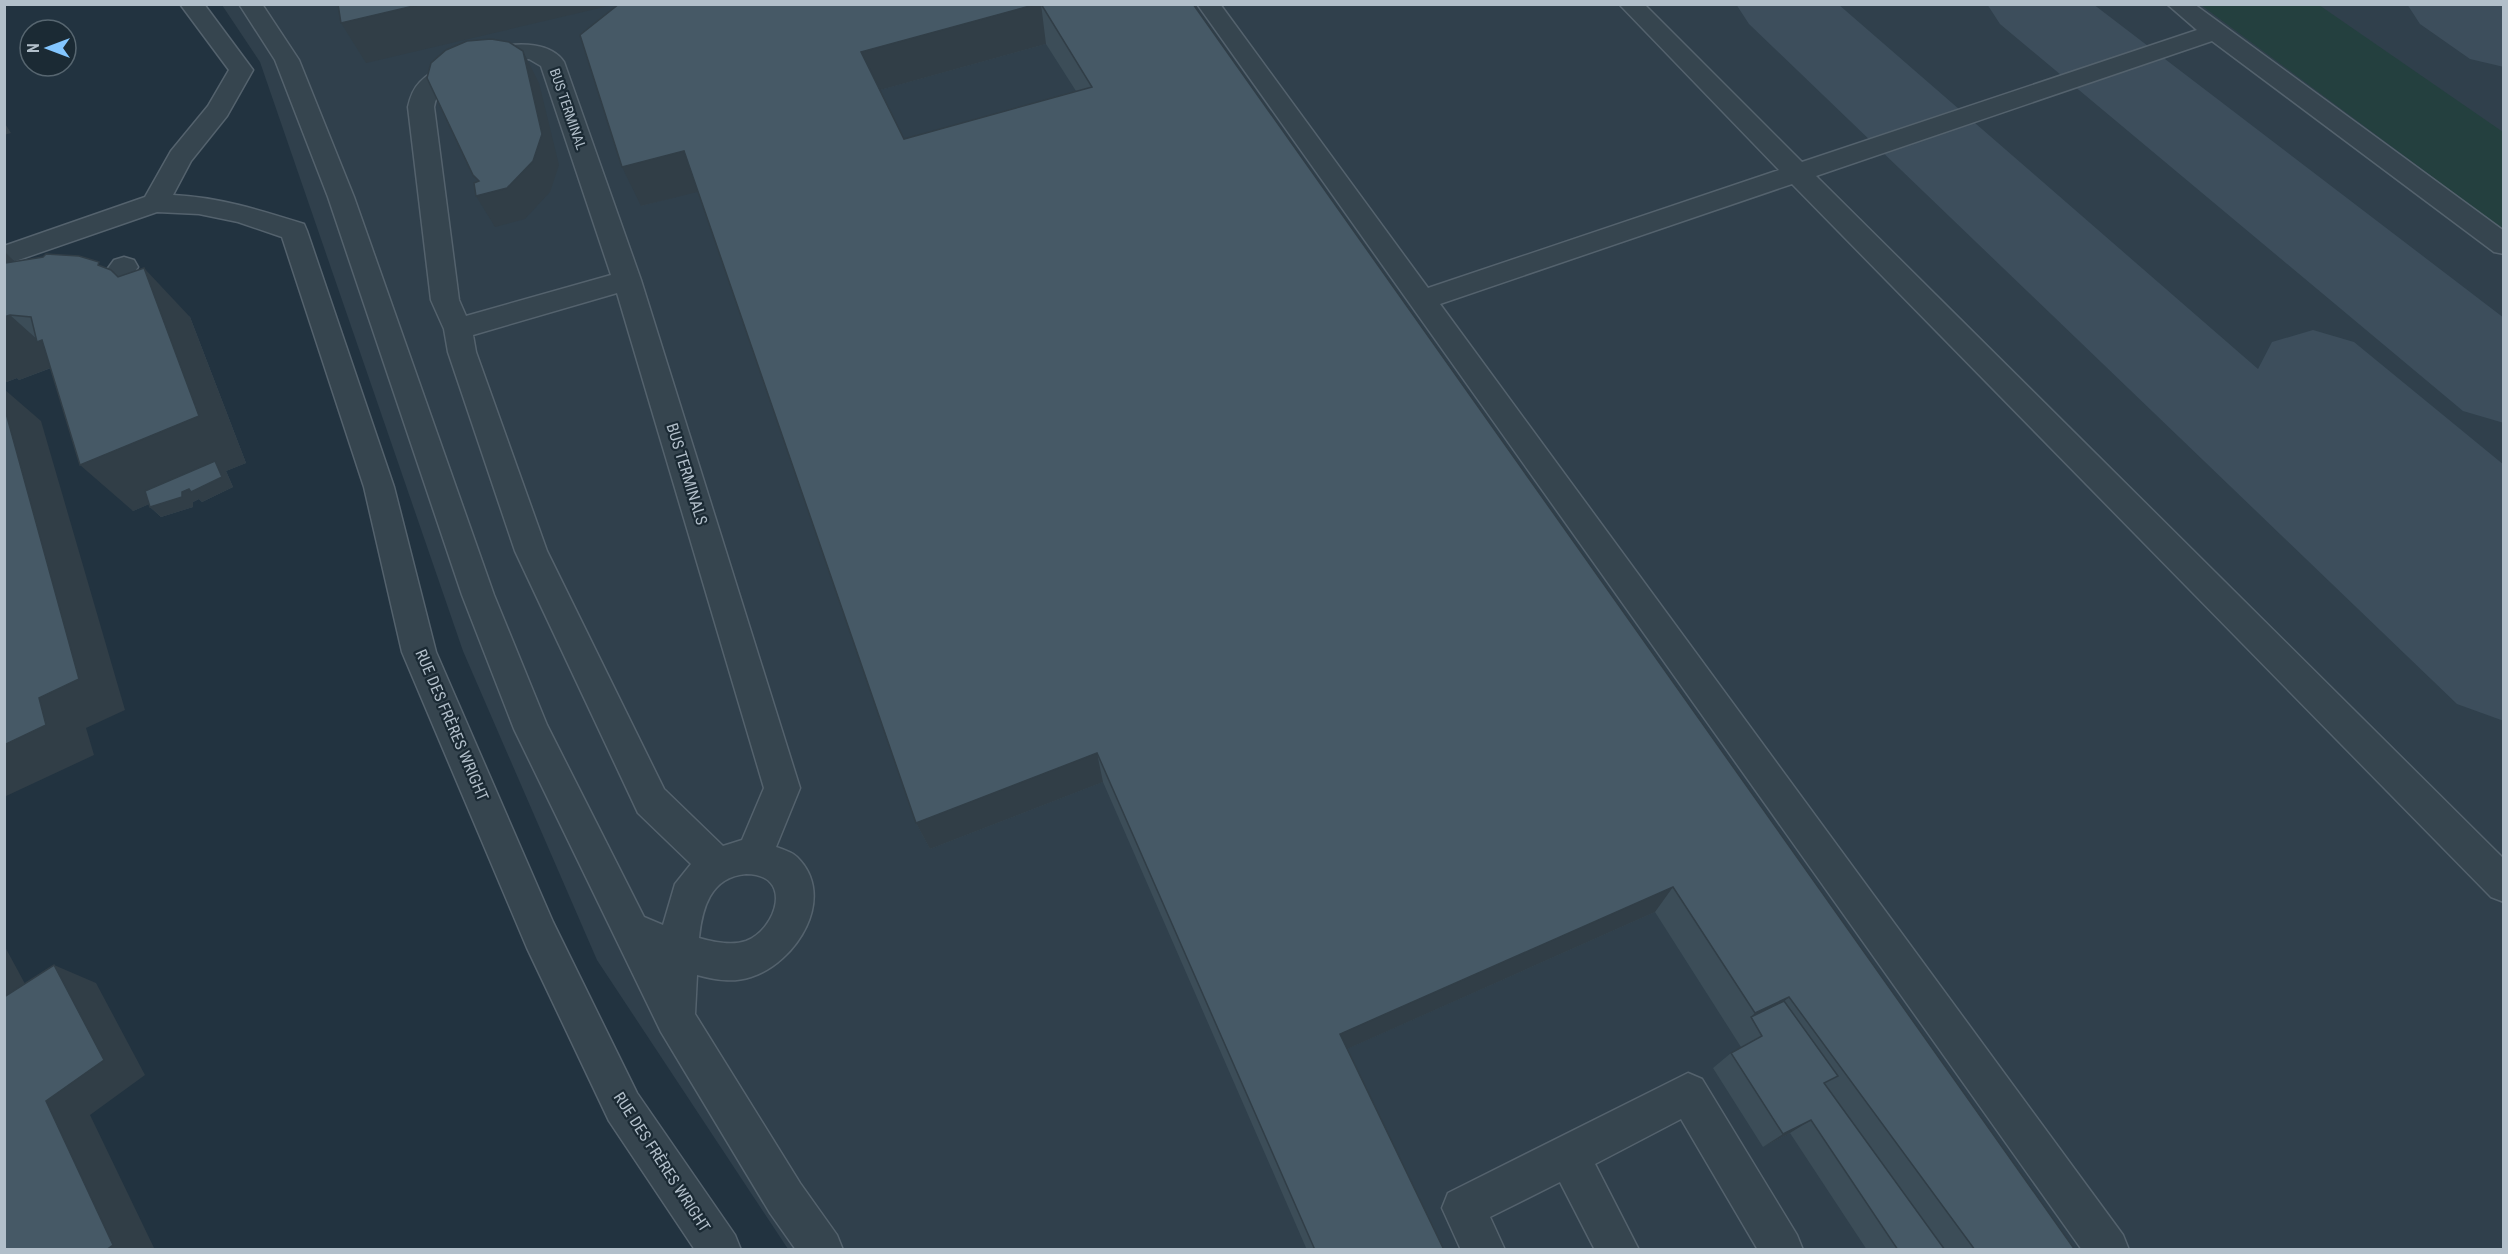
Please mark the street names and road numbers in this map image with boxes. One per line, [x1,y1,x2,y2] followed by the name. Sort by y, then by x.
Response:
[547,66,590,152] street label: BUS TERMINAL
[663,421,711,527] street label: BUS TERMINALS
[411,646,493,804] street label: RUE DES FRÈRES WRIGHT
[610,1089,714,1235] street label: RUE DES FRÈRES WRIGHT

